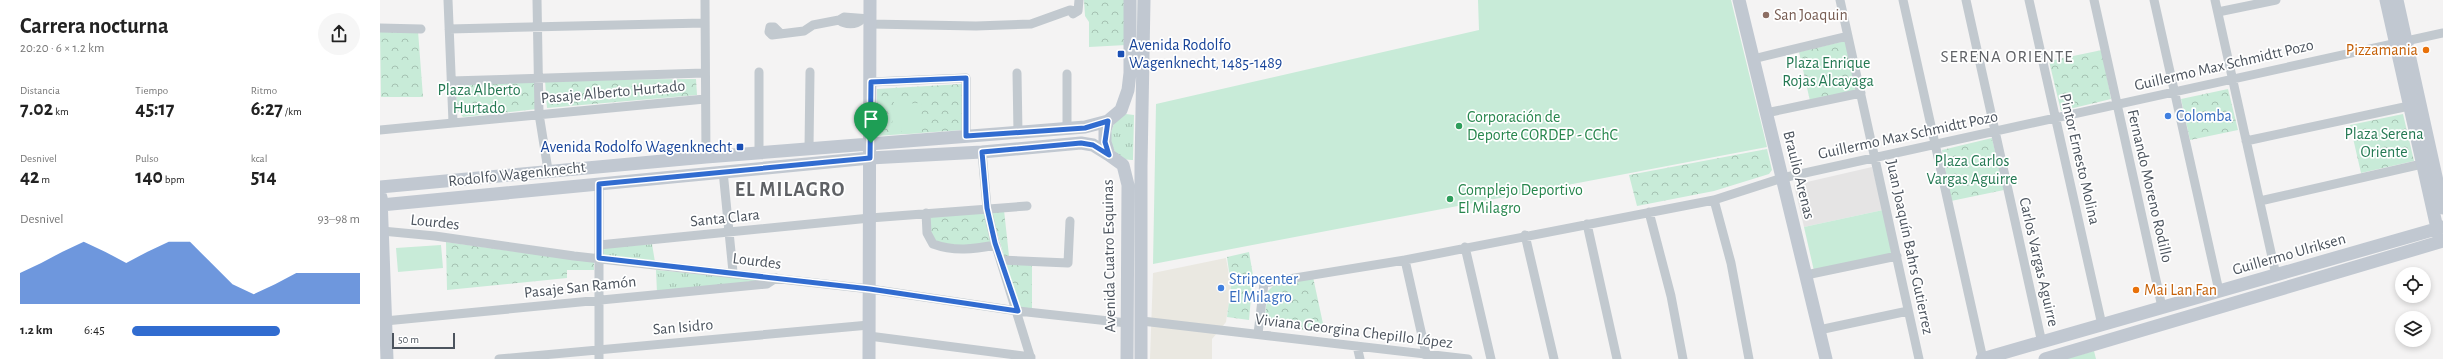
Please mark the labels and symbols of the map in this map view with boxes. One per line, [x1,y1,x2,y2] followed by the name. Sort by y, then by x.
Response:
[1774,7,1848,23] place label: San Joaquin
[1761,10,1771,20] marker: San Joaquin
[1129,37,1282,71] place label: Avenida Rodolfo Wagenknecht, 1485-1489
[2133,37,2315,93] street label: Guillermo Max Schmidtt Pozo
[2346,42,2418,58] place label: Pizzamania
[2421,45,2431,55] marker: Pizzamania
[1941,48,2073,65] district label: SERENA ORIENTE
[1116,49,1126,59] marker: Avenida Rodolfo Wagenknecht, 1485-1489
[1782,55,1874,90] park label: Plaza Enrique Rojas Alcayaga
[540,78,686,107] street label: Pasaje Alberto Hurtado
[438,82,521,116] park label: Plaza Alberto Hurtado
[2057,92,2103,226] street label: Pintor Ernesto Molina
[854,102,888,143] pin
[1817,108,1999,162] street label: Guillermo Max Schmidtt Pozo
[2125,108,2175,264] street label: Fernando Moreno Rodillo
[2176,108,2232,124] place label: Colomba
[1467,109,1618,143] place label: Corporación de Deporte CORDEP - CChC
[2163,111,2173,121] marker: Colomba
[1454,121,1464,131] marker: Corporación de Deporte CORDEP - CChC
[2344,126,2424,160] park label: Plaza Serena Oriente
[1780,129,1818,221] street label: Braulio Arenas
[541,139,732,155] place label: Avenida Rodolfo Wagenknecht
[735,142,745,152] marker: Avenida Rodolfo Wagenknecht
[1927,153,2017,187] park label: Plaza Carlos Vargas Aguirre
[1884,158,1936,336] street label: Juan Joaquín Bahrs Gutierrez
[448,159,586,189] street label: Rodolfo Wagenknecht
[1100,179,1118,333] street label: Avenida Cuatro Esquinas
[735,180,845,200] district label: EL MILAGRO
[1458,182,1583,216] place label: Complejo Deportivo El Milagro
[1445,194,1455,204] marker: Complejo Deportivo El Milagro
[2016,196,2062,328] street label: Carlos Vargas Aguirre
[689,206,761,230] street label: Santa Clara
[410,211,460,233] street label: Lourdes
[2231,230,2347,278] street label: Guillermo Ulriksen
[732,250,782,272] street label: Lourdes
[1229,271,1299,305] place label: Stripcenter El Milagro
[523,273,637,302] street label: Pasaje San Ramón
[2144,282,2217,298] place label: Mai Lan Fan
[1216,283,1226,293] marker: Stripcenter El Milagro
[2131,285,2141,295] marker: Mai Lan Fan
[1254,311,1454,351] street label: Viviana Georgina Chepillo López
[652,316,714,338] street label: San Isidro
[392,331,455,350] scale bar

